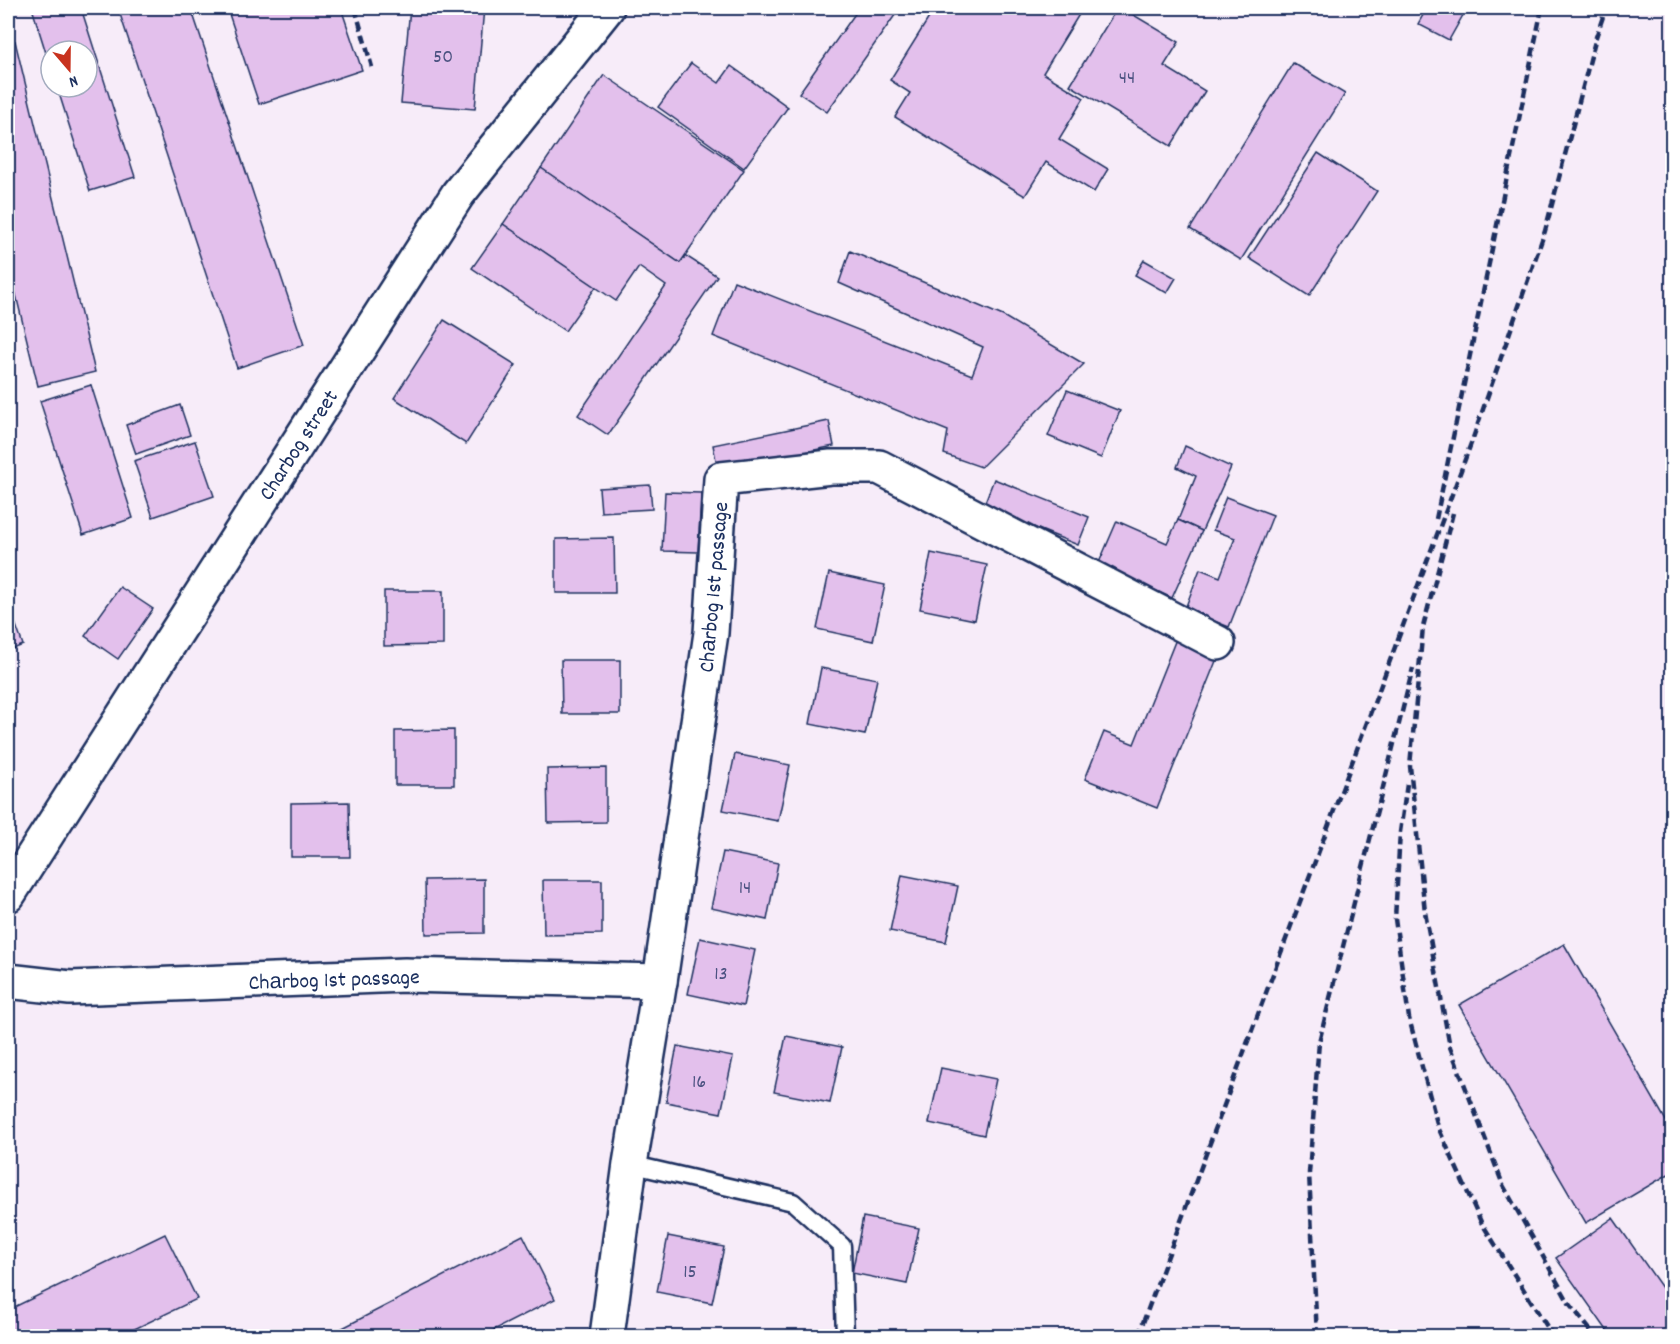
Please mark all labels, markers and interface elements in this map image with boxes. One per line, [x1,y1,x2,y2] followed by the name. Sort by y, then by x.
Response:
[39,39,99,99] north arrow
[433,44,453,72] house number: 50
[1119,65,1135,93] house number: 44
[66,69,81,93] text: N
[253,384,347,507] street label: Charbog street
[693,501,738,674] street label: Chаrbog 1st passage
[739,875,751,903] house number: 14
[714,961,728,989] house number: 13
[248,963,420,1000] street label: Chаrbog 1st passage
[692,1069,706,1097] house number: 16
[683,1259,697,1287] house number: 15

